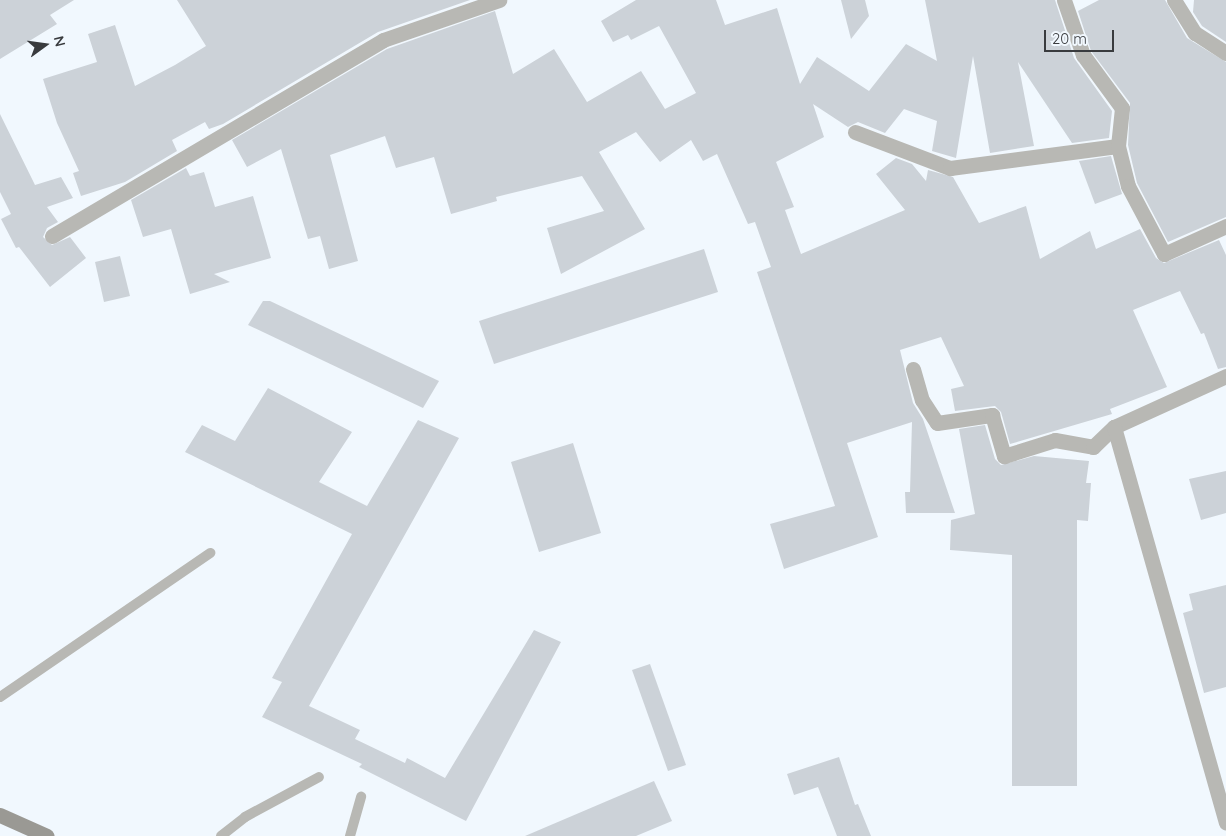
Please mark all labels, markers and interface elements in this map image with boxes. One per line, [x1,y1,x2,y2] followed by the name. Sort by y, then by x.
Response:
[20,20,70,70] north arrow
[1046,20,1116,52] scale bar
[1052,29,1087,48] text: 20 m
[50,34,70,49] text: N

